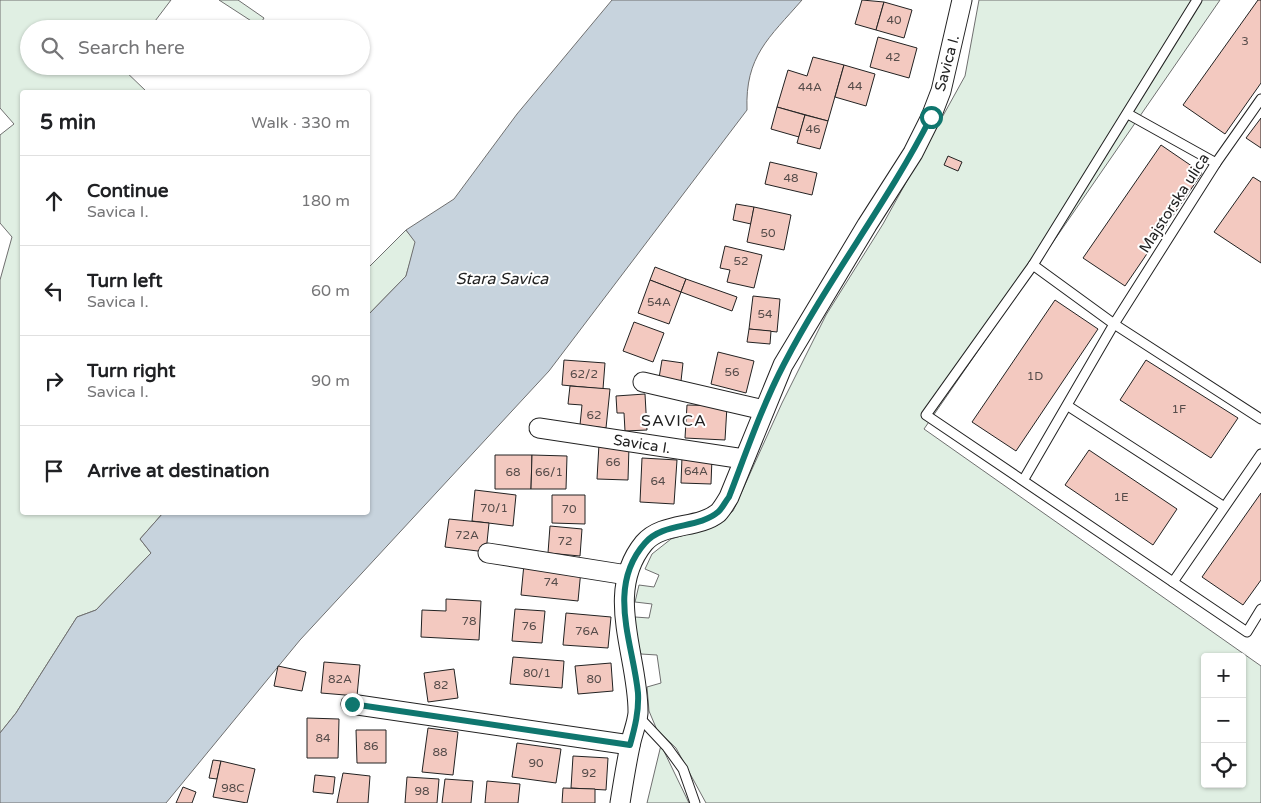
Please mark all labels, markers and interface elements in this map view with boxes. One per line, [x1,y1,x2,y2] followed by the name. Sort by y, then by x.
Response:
[886,13,902,27] house number: 40
[20,20,370,75] search box
[931,33,963,93] street label: Savica I.
[38,34,66,62] icon: search
[1241,34,1249,48] house number: 3
[78,37,185,59] text: Search here
[885,50,901,64] house number: 42
[847,79,863,93] house number: 44
[798,80,822,94] house number: 44A
[920,106,943,129] route start
[40,110,96,135] text: 5 min
[251,113,350,133] text: Walk · 330 m
[805,122,821,136] house number: 46
[1135,150,1213,256] street label: Majstorska ulica
[783,171,799,185] house number: 48
[87,180,169,202] text: Continue
[40,187,68,215] icon: ahead
[301,191,350,211] text: 180 m
[87,202,149,222] text: Savica I.
[760,226,776,240] house number: 50
[733,254,749,268] house number: 52
[456,269,549,289] water label: Stara Savica
[87,270,163,292] text: Turn left
[40,277,68,305] icon: left
[311,281,350,301] text: 60 m
[87,292,149,312] text: Savica I.
[647,295,671,309] house number: 54A
[757,307,773,321] house number: 54
[87,360,175,382] text: Turn right
[724,365,740,379] house number: 56
[40,367,68,395] icon: right
[570,367,598,381] house number: 62/2
[1027,369,1043,383] house number: 1D
[311,371,350,391] text: 90 m
[87,382,149,402] text: Savica I.
[1172,402,1186,416] house number: 1F
[586,408,602,422] house number: 62
[641,411,707,431] district label: SAVICA
[612,431,672,457] street label: Savica I.
[605,455,621,469] house number: 66
[40,457,68,485] icon: arrive
[87,460,270,482] text: Arrive at destination
[684,464,708,478] house number: 64A
[505,465,521,479] house number: 68
[535,465,563,479] house number: 66/1
[650,474,666,488] house number: 64
[1113,490,1129,504] house number: 1E
[480,501,508,515] house number: 70/1
[561,502,577,516] house number: 70
[455,528,479,542] house number: 72A
[557,534,573,548] house number: 72
[543,575,559,589] house number: 74
[461,614,477,628] house number: 78
[521,619,537,633] house number: 76
[575,624,599,638] house number: 76A
[1201,653,1246,788] map controls
[1201,653,1246,698] button: +
[523,666,551,680] house number: 80/1
[328,672,352,686] house number: 82A
[586,672,602,686] house number: 80
[433,678,449,692] house number: 82
[341,693,364,716] route end
[1201,698,1246,743] button: −
[315,731,331,745] house number: 84
[363,739,379,753] house number: 86
[1201,743,1246,788] button: locate
[432,745,448,759] house number: 88
[528,756,544,770] house number: 90
[581,766,597,780] house number: 92
[221,781,245,795] house number: 98C
[414,784,430,798] house number: 98

